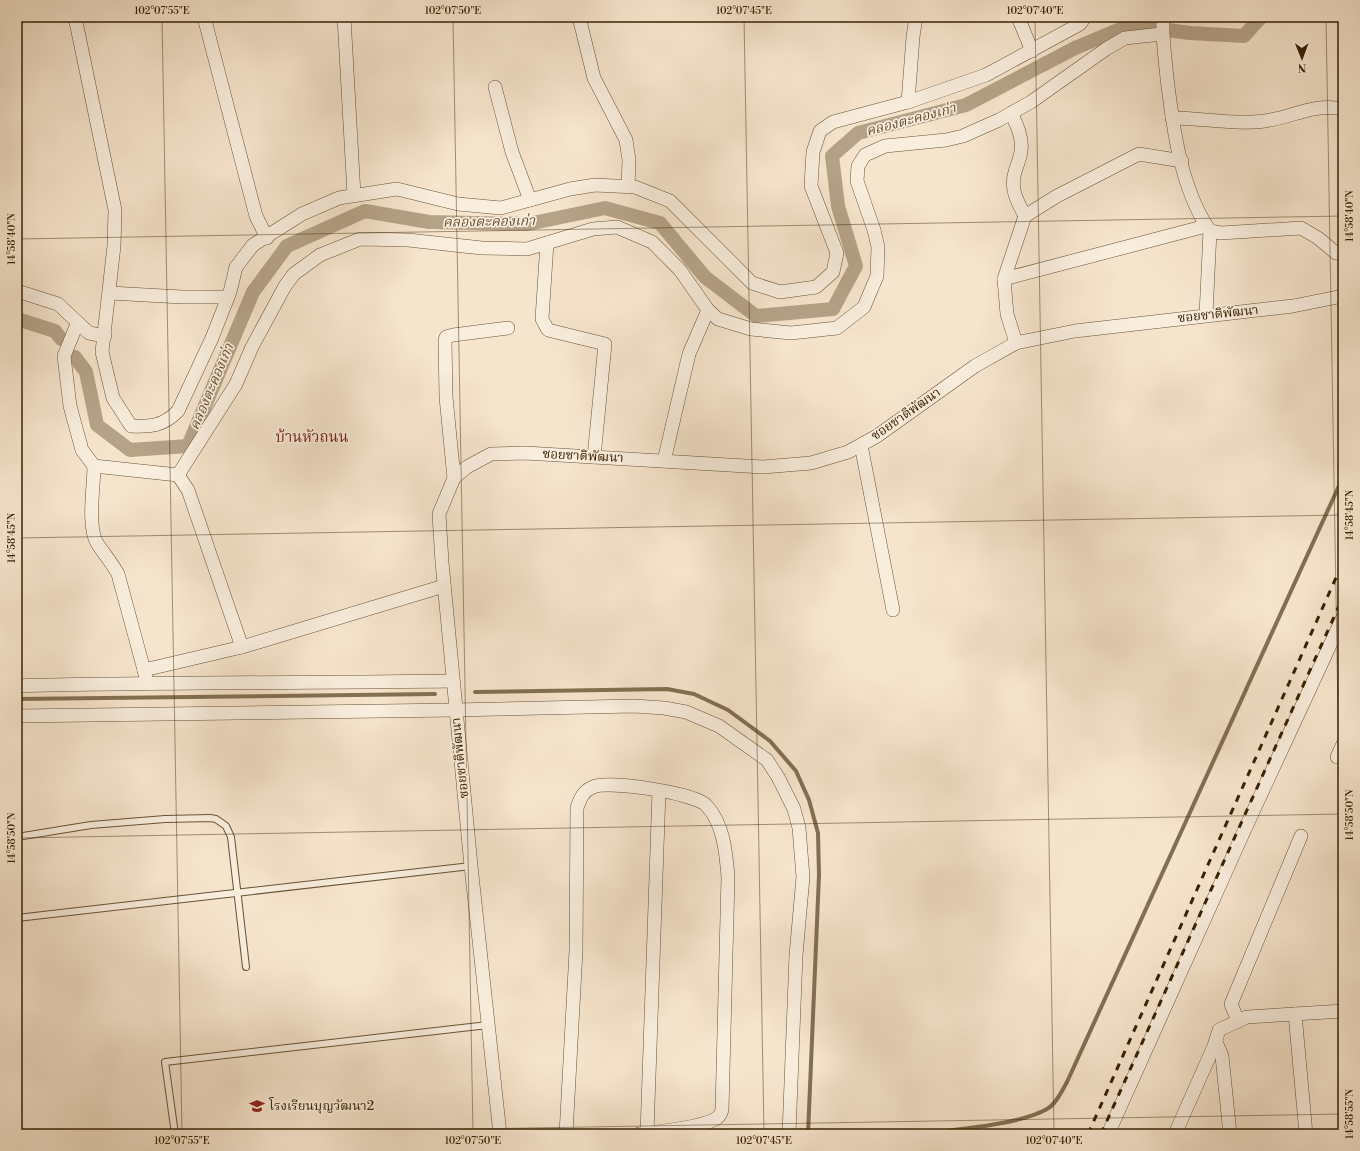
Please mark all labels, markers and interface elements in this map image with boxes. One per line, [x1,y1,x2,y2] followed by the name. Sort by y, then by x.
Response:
[134,5,190,17] text: 102°07'55"E
[425,5,481,17] text: 102°07'50"E
[716,5,772,17] text: 102°07'45"E
[1006,5,1064,17] text: 102°07'40"E
[1282,38,1322,78] north arrow
[1297,60,1307,74] text: N
[864,99,959,141] water label: คลองตะคองเก่า
[1344,190,1356,242] text: 14°58'40"N
[443,212,536,232] water label: คลองตะคองเก่า
[6,213,18,265] text: 14°58'40"N
[1177,302,1259,326] street label: ซอยชาติพัฒนา
[186,340,239,433] water label: คลองตะคองเก่า
[868,384,944,444] street label: ซอยชาติพัฒนา
[276,428,348,447] district label: บ้านหัวถนน
[542,446,624,466] street label: ซอยชาติพัฒนา
[1344,489,1356,540] text: 14°58'45"N
[6,512,18,563] text: 14°58'45"N
[448,717,472,799] street label: ซอยชาติพัฒนา
[1344,789,1356,840] text: 14°58'50"N
[6,812,18,863] text: 14°58'50"N
[1344,1089,1356,1139] text: 14°58'55"N
[248,1097,266,1115] school or university icon: โรงเรียนบุญวัฒนา2
[268,1097,374,1114] place label: โรงเรียนบุญวัฒนา2
[154,1135,210,1147] text: 102°07'55"E
[445,1135,501,1147] text: 102°07'50"E
[736,1135,792,1147] text: 102°07'45"E
[1025,1135,1083,1147] text: 102°07'40"E

